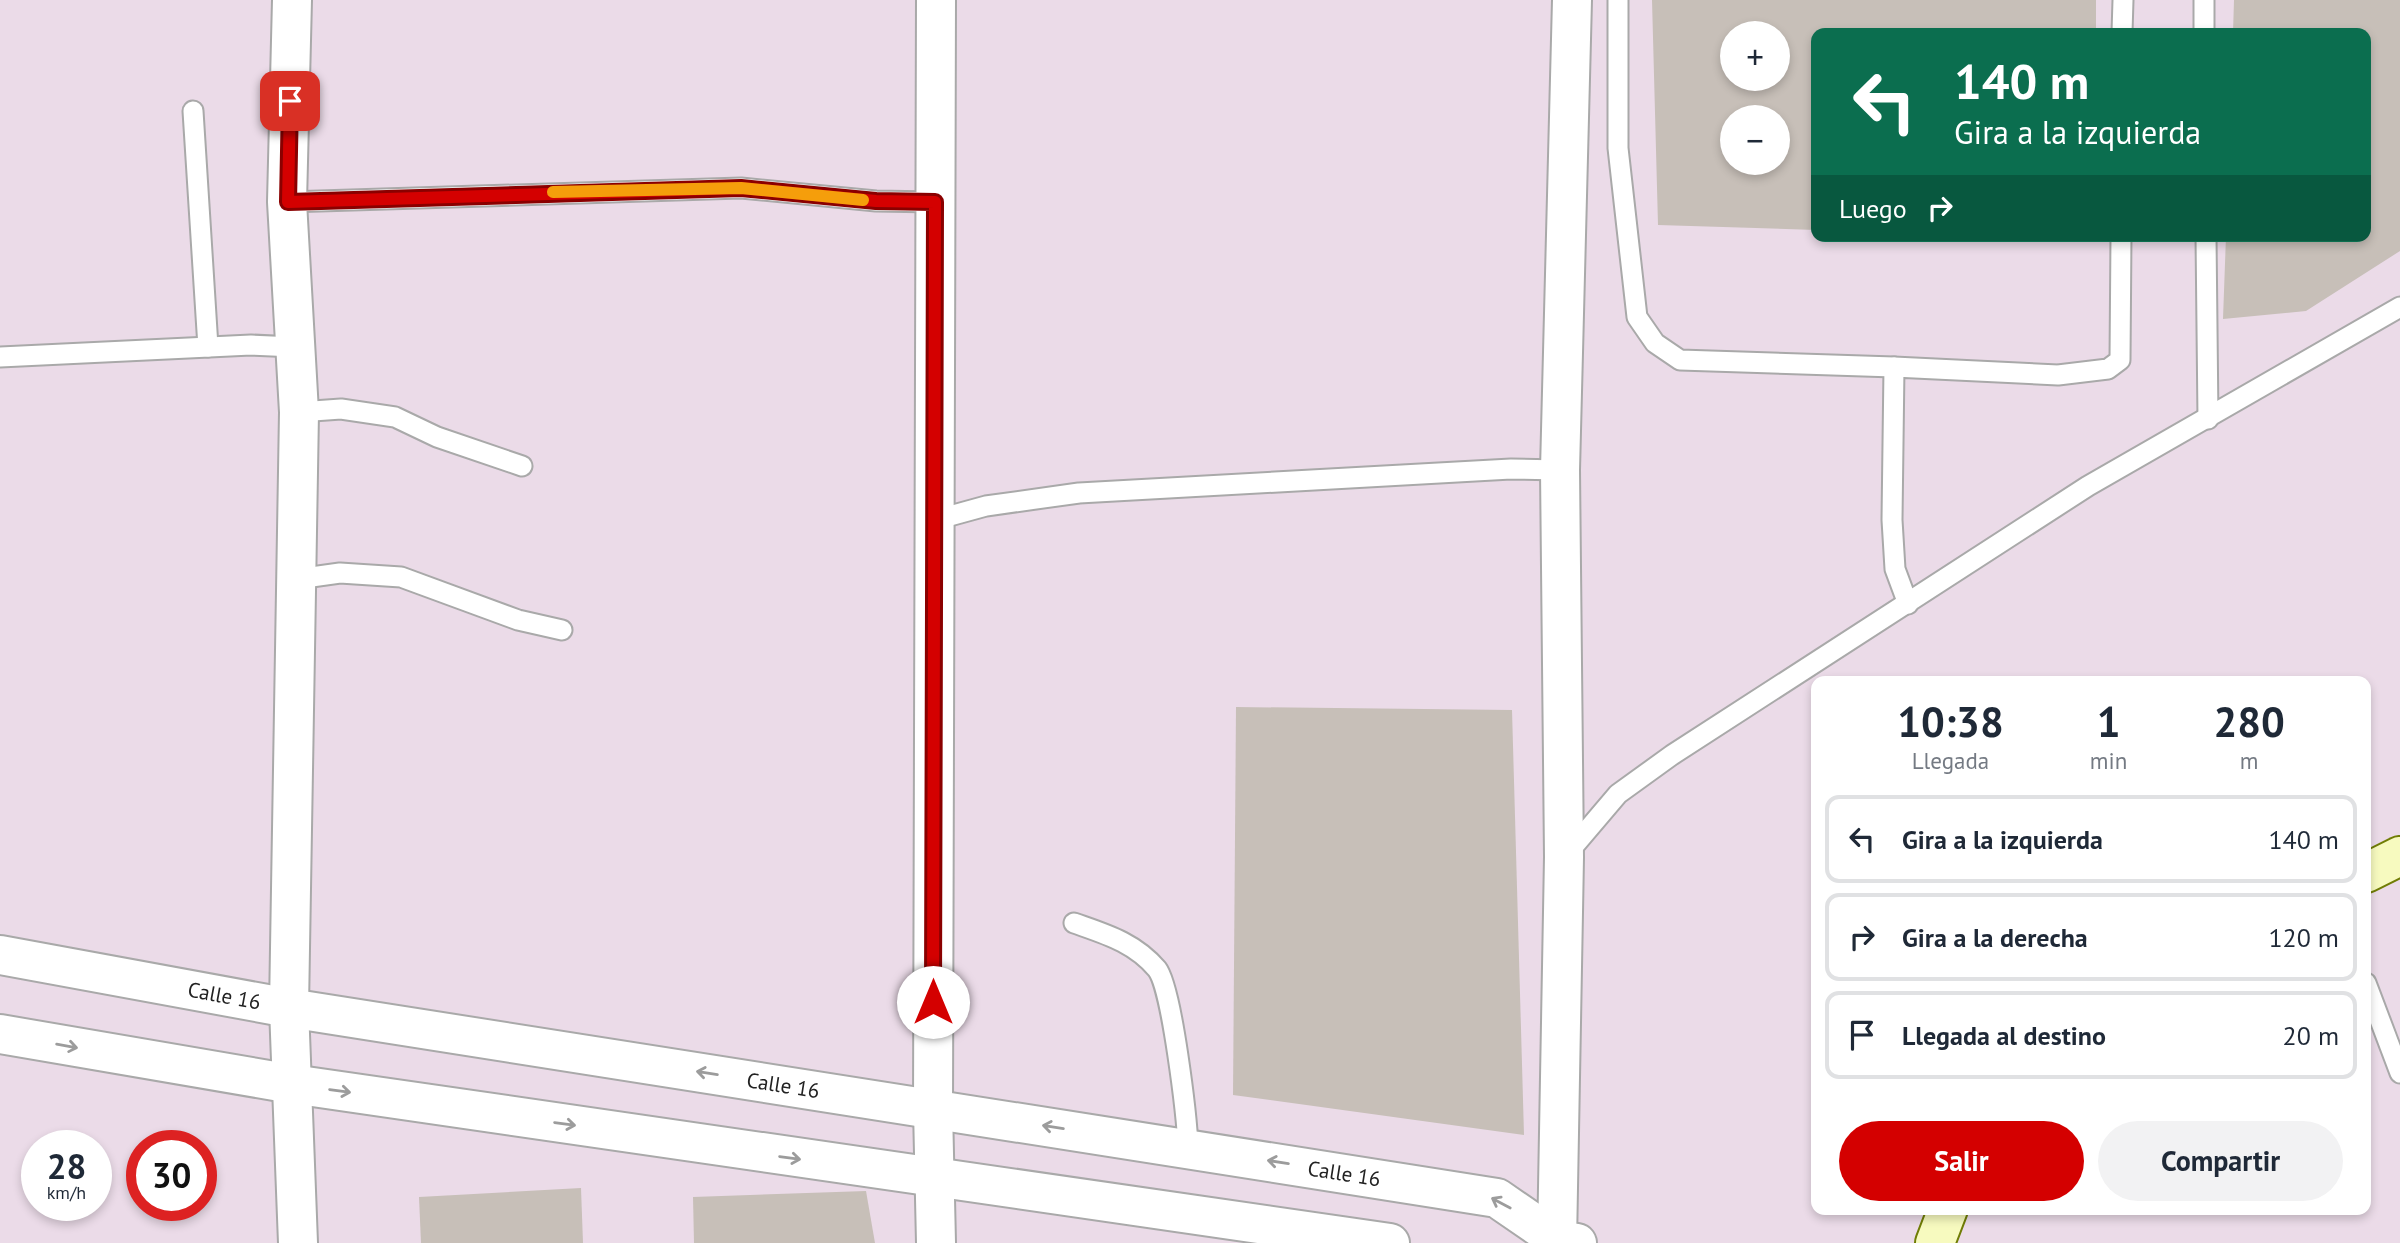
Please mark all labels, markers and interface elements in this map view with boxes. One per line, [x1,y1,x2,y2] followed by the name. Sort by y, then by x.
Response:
[1720,21,1790,175] map controls
[1720,21,1790,91] button: +
[1954,49,2089,113] text: 140 m
[1839,56,1930,147] icon: left
[260,71,320,131] pin
[271,82,309,120] icon: arrive
[1720,105,1790,175] button: −
[1954,111,2201,153] text: Gira a la izquierda
[1921,189,1959,227] icon: right
[1839,192,1907,225] text: Luego
[1897,694,2004,749] text: 10:38
[2097,694,2120,749] text: 1
[2213,694,2285,749] text: 280
[1912,746,1989,775] text: Llegada
[2090,746,2127,775] text: min
[2240,746,2258,775] text: m
[1843,820,1881,858] icon: left
[1902,823,2103,856] text: Gira a la izquierda
[2268,823,2339,856] text: 140 m
[1843,918,1881,956] icon: right
[1902,921,2088,954] text: Gira a la derecha
[2268,921,2339,954] text: 120 m
[896,965,970,1039] position arrow
[186,976,263,1016] street label: Calle 16
[1843,1016,1881,1054] icon: arrive
[1902,1019,2106,1052] text: Llegada al destino
[2283,1019,2339,1052] text: 20 m
[55,1040,78,1053] one-way arrow
[696,1066,719,1079] one-way arrow
[745,1066,822,1104] street label: Calle 16
[328,1084,351,1097] one-way arrow
[553,1118,576,1131] one-way arrow
[1042,1120,1065,1133] one-way arrow
[1839,1121,2084,1201] button: Salir
[2098,1121,2343,1201] button: Compartir
[126,1130,217,1221] speed limit sign: 30
[47,1143,86,1189] text: 28
[778,1152,801,1165] one-way arrow
[1306,1154,1383,1193] street label: Calle 16
[1267,1155,1290,1168] one-way arrow
[47,1181,86,1204] text: km/h
[1491,1195,1512,1209] one-way arrow

